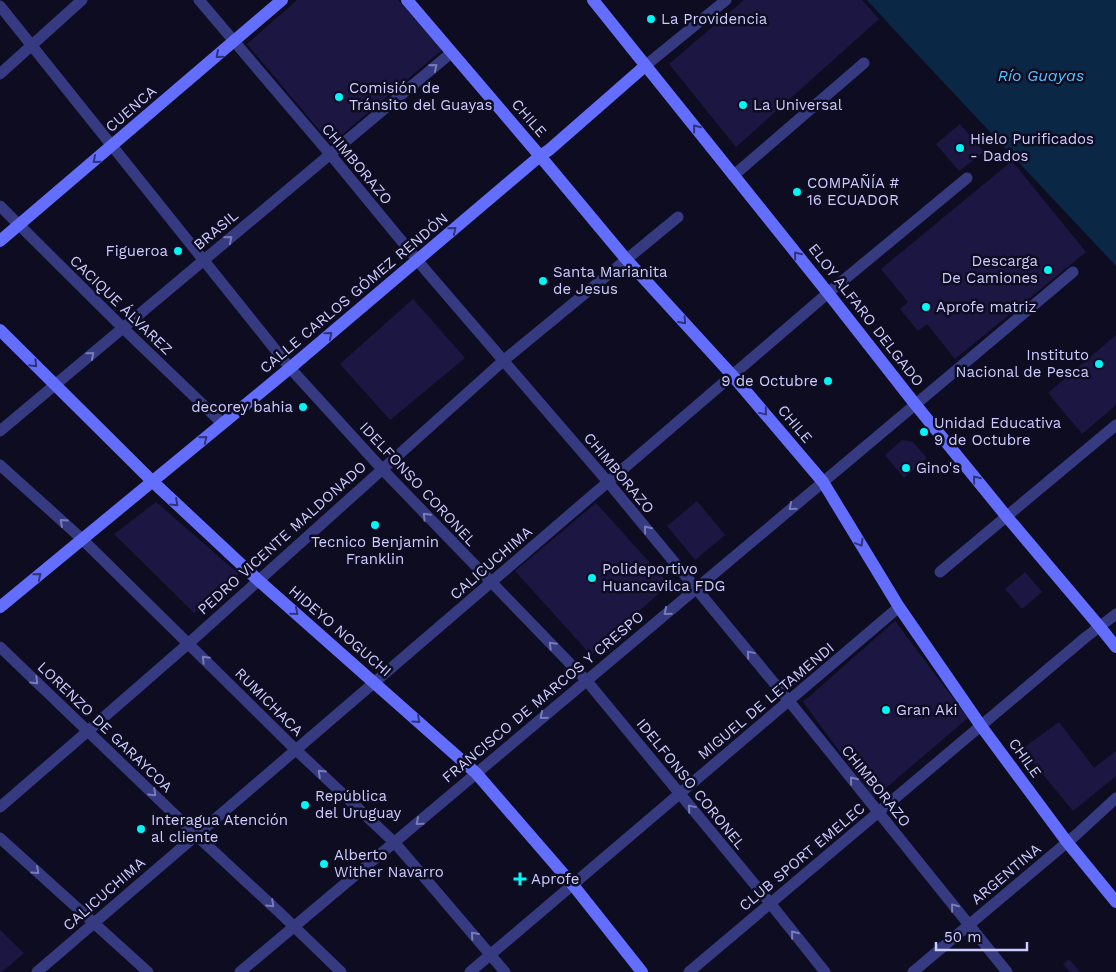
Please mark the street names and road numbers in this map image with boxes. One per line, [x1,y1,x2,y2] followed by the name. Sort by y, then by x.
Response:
[102,82,160,136] street label: CUENCA
[508,95,550,141] street label: CHILE
[318,120,396,208] street label: CHIMBORAZO
[190,206,242,254] street label: BRASIL
[256,208,452,377] street label: CALLE CARLOS GÓMEZ RENDÓN
[805,240,927,390] street label: ELOY ALFARO DELGADO
[66,251,176,359] street label: CACIQUE ÁLVAREZ
[774,401,816,447] street label: CHILE
[356,418,480,550] street label: IDELFONSO CORONEL
[580,429,658,517] street label: CHIMBORAZO
[194,457,370,619] street label: PEDRO VICENTE MALDONADO
[446,522,536,604] street label: CALICUCHIMA
[285,582,395,680] street label: HIDEYO NOGUCHI
[439,607,647,787] street label: FRANCISCO DE MARCOS Y CRESPO
[694,639,838,763] street label: MIGUEL DE LETAMENDI
[34,658,176,796] street label: LORENZO DE GARAYCOA
[231,664,307,740] street label: RUMICHACA
[633,715,749,853] street label: IDELFONSO CORONEL
[1005,735,1045,781] street label: CHILE
[838,742,914,830] street label: CHIMBORAZO
[735,799,869,915] street label: CLUB SPORT EMELEC
[967,840,1045,908] street label: ARGENTINA
[59,853,149,935] street label: CALICUCHIMA

